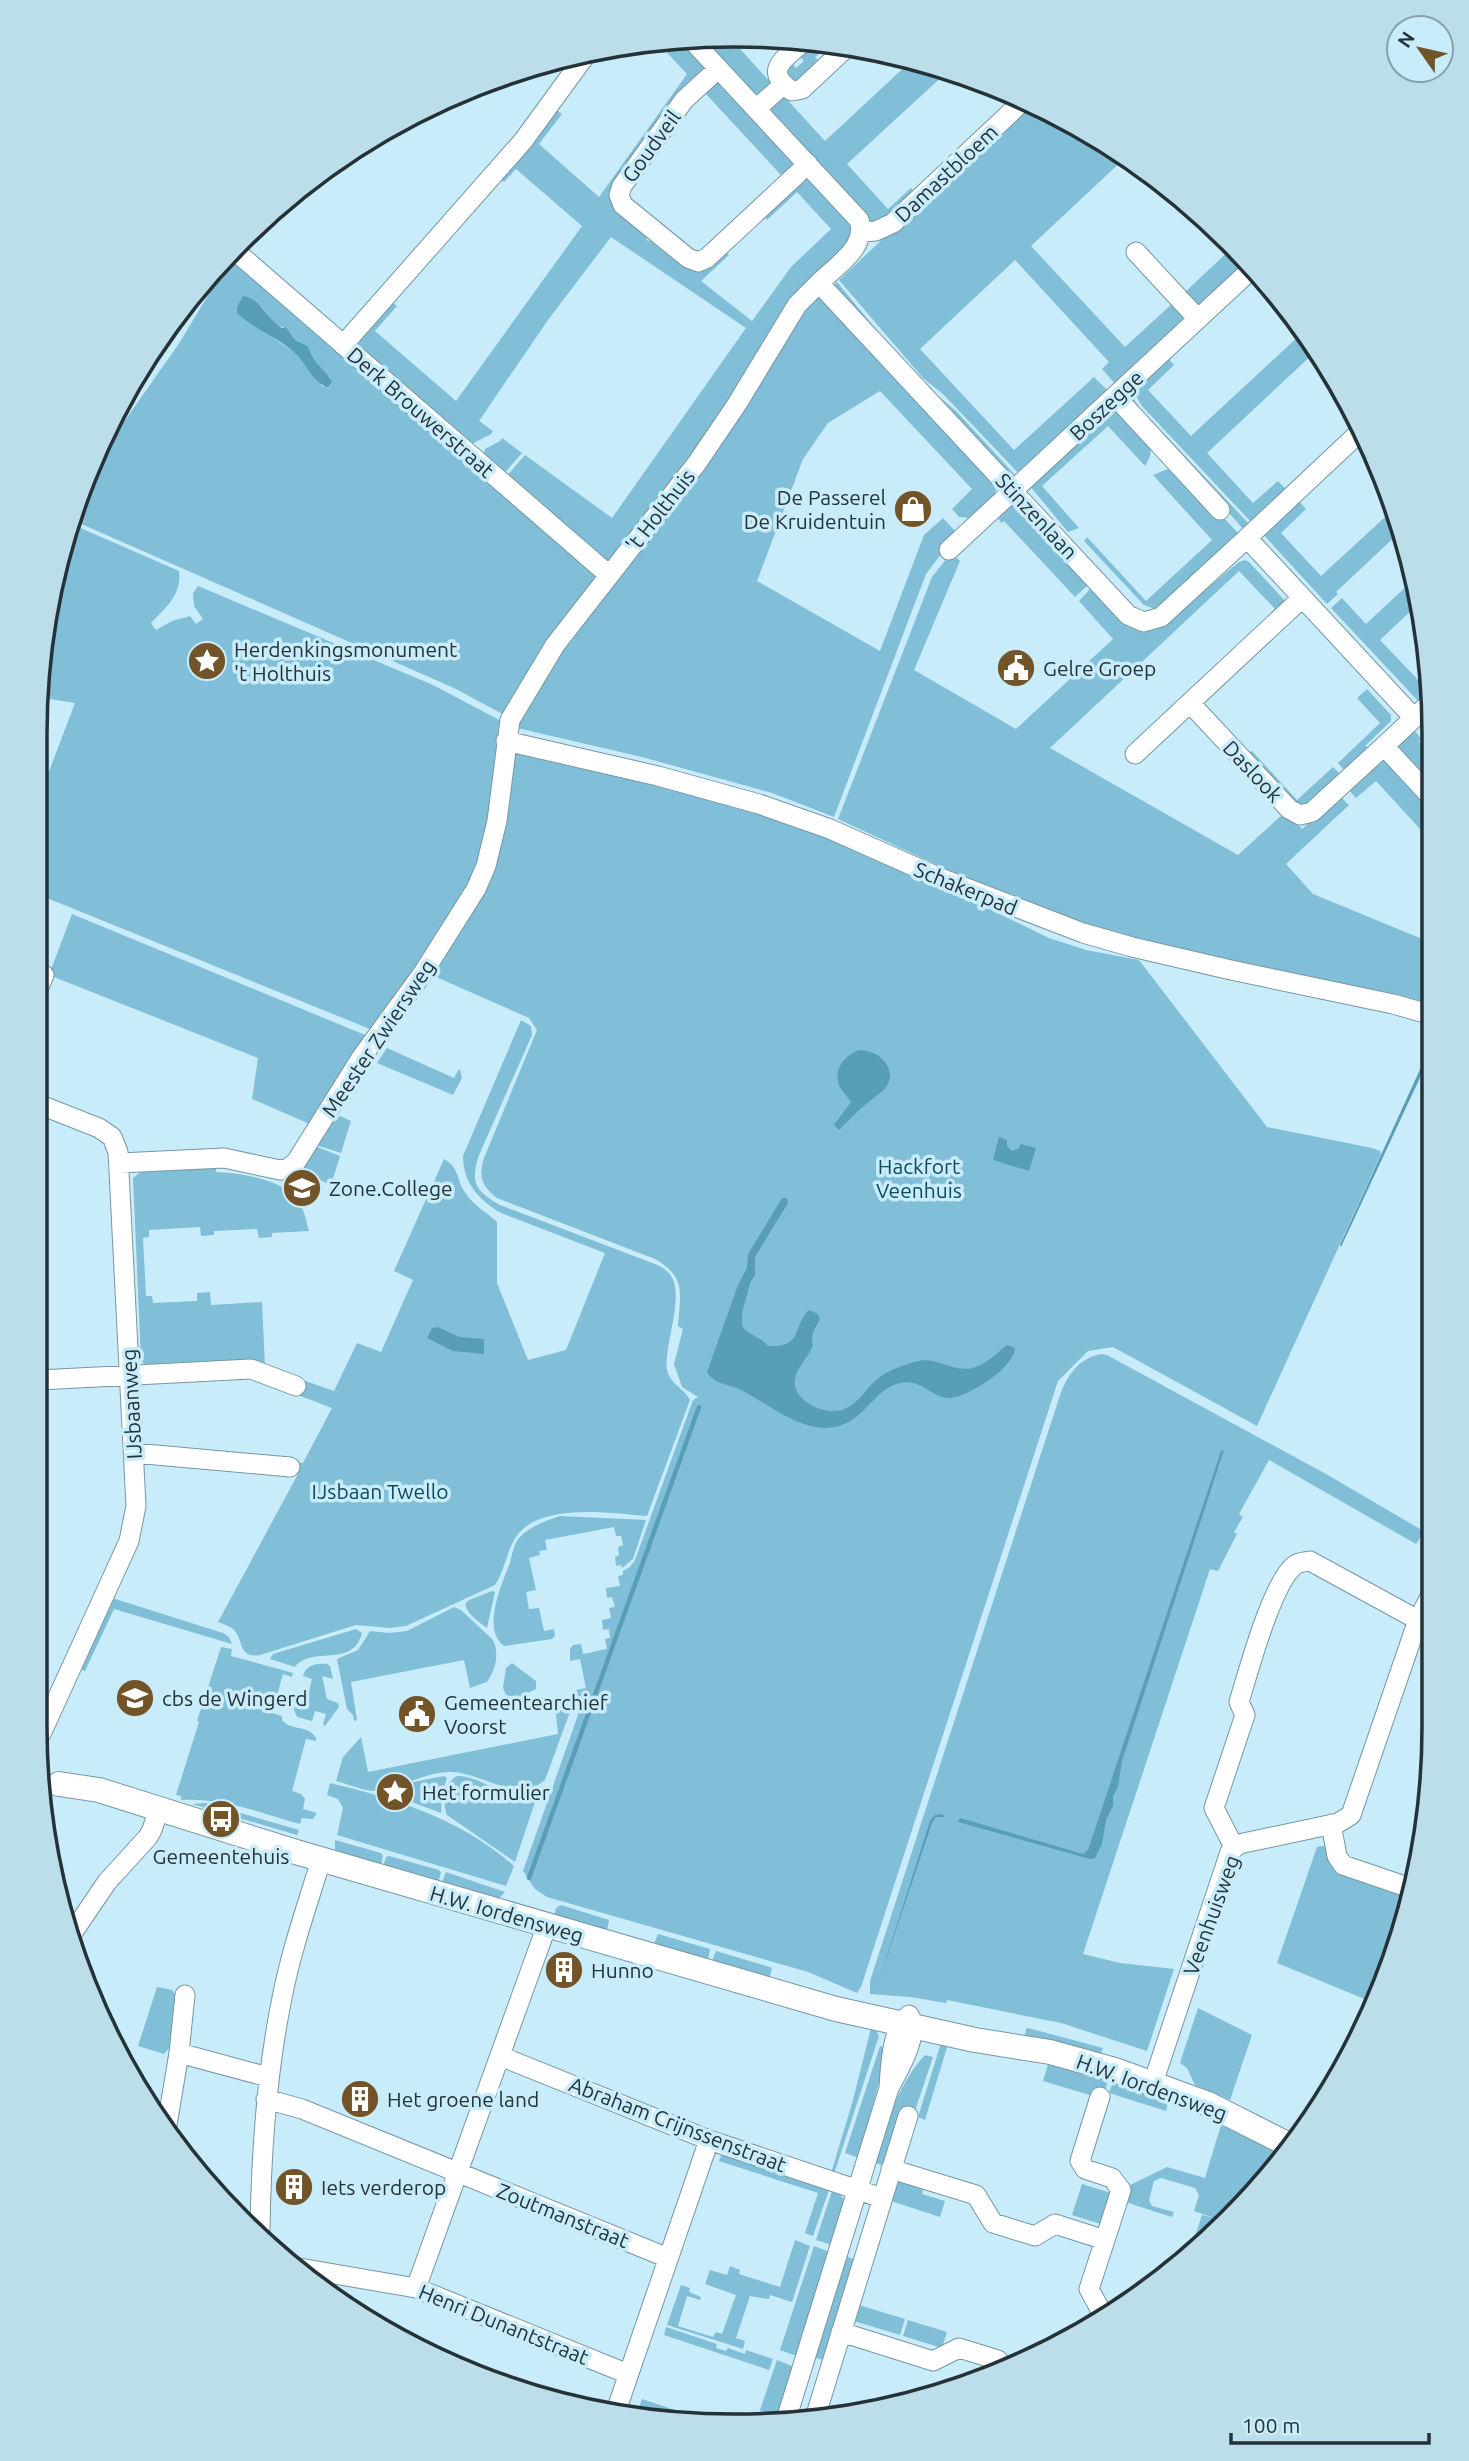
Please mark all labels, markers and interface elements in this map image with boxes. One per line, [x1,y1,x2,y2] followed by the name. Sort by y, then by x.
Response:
[1385,14,1455,84] north arrow
[1393,27,1419,52] text: N
[617,105,685,187] street label: Goudveil
[890,119,1002,227] street label: Damastbloem
[343,342,499,482] street label: Derk Brouwerstraat
[1064,365,1148,445] street label: Boszegge
[621,464,699,556] street label: 't Holthuis
[991,468,1083,564] street label: Stinzenlaan
[744,485,886,533] place label: De Passerel De Kruidentuin
[892,488,934,530] shop icon: De Passerel De Kruidentuin
[234,637,457,685] place label: Herdenkingsmonument 't Holthuis
[186,640,228,682] place icon: Herdenkingsmonument 't Holthuis
[995,647,1037,689] public building icon: Gelre Groep
[1043,656,1156,680] place label: Gelre Groep
[1219,735,1288,807] street label: Daslook
[911,857,1021,919] street label: Schakerpad
[316,955,440,1121] street label: Meester Zwiersweg
[876,1154,962,1202] park label: Hackfort Veenhuis
[281,1167,323,1209] school or university icon: Zone.College
[329,1176,453,1200] place label: Zone.College
[116,1348,146,1460] street label: IJsbaanweg
[312,1479,448,1503] park label: IJsbaan Twello
[114,1677,156,1719] school or university icon: cbs de Wingerd
[162,1686,308,1710] place label: cbs de Wingerd
[444,1690,609,1738] place label: Gemeentearchief Voorst
[396,1693,438,1735] public building icon: Gemeentearchief Voorst
[374,1771,416,1813] place icon: Het formulier
[422,1780,550,1804] place label: Het formulier
[200,1798,242,1840] bus stop icon: Gemeentehuis
[153,1844,289,1868] place label: Gemeentehuis
[1178,1852,1244,1978] street label: Veenhuisweg
[428,1881,586,1947] street label: H.W. Iordensweg
[543,1949,585,1991] building icon: Hunno
[591,1958,654,1982] place label: Hunno
[1073,2049,1231,2125] street label: H.W. Iordensweg
[566,2072,790,2176] street label: Abraham Crijnssenstraat
[339,2078,381,2120] building icon: Het groene land
[387,2087,539,2111] place label: Het groene land
[273,2166,315,2208] building icon: Iets verderop
[321,2175,446,2199] place label: Iets verderop
[493,2178,633,2252] street label: Zoutmanstraat
[416,2279,592,2369] street label: Henri Dunantstraat
[1231,2402,1429,2446] scale bar
[1242,2413,1300,2437] text: 100 m

